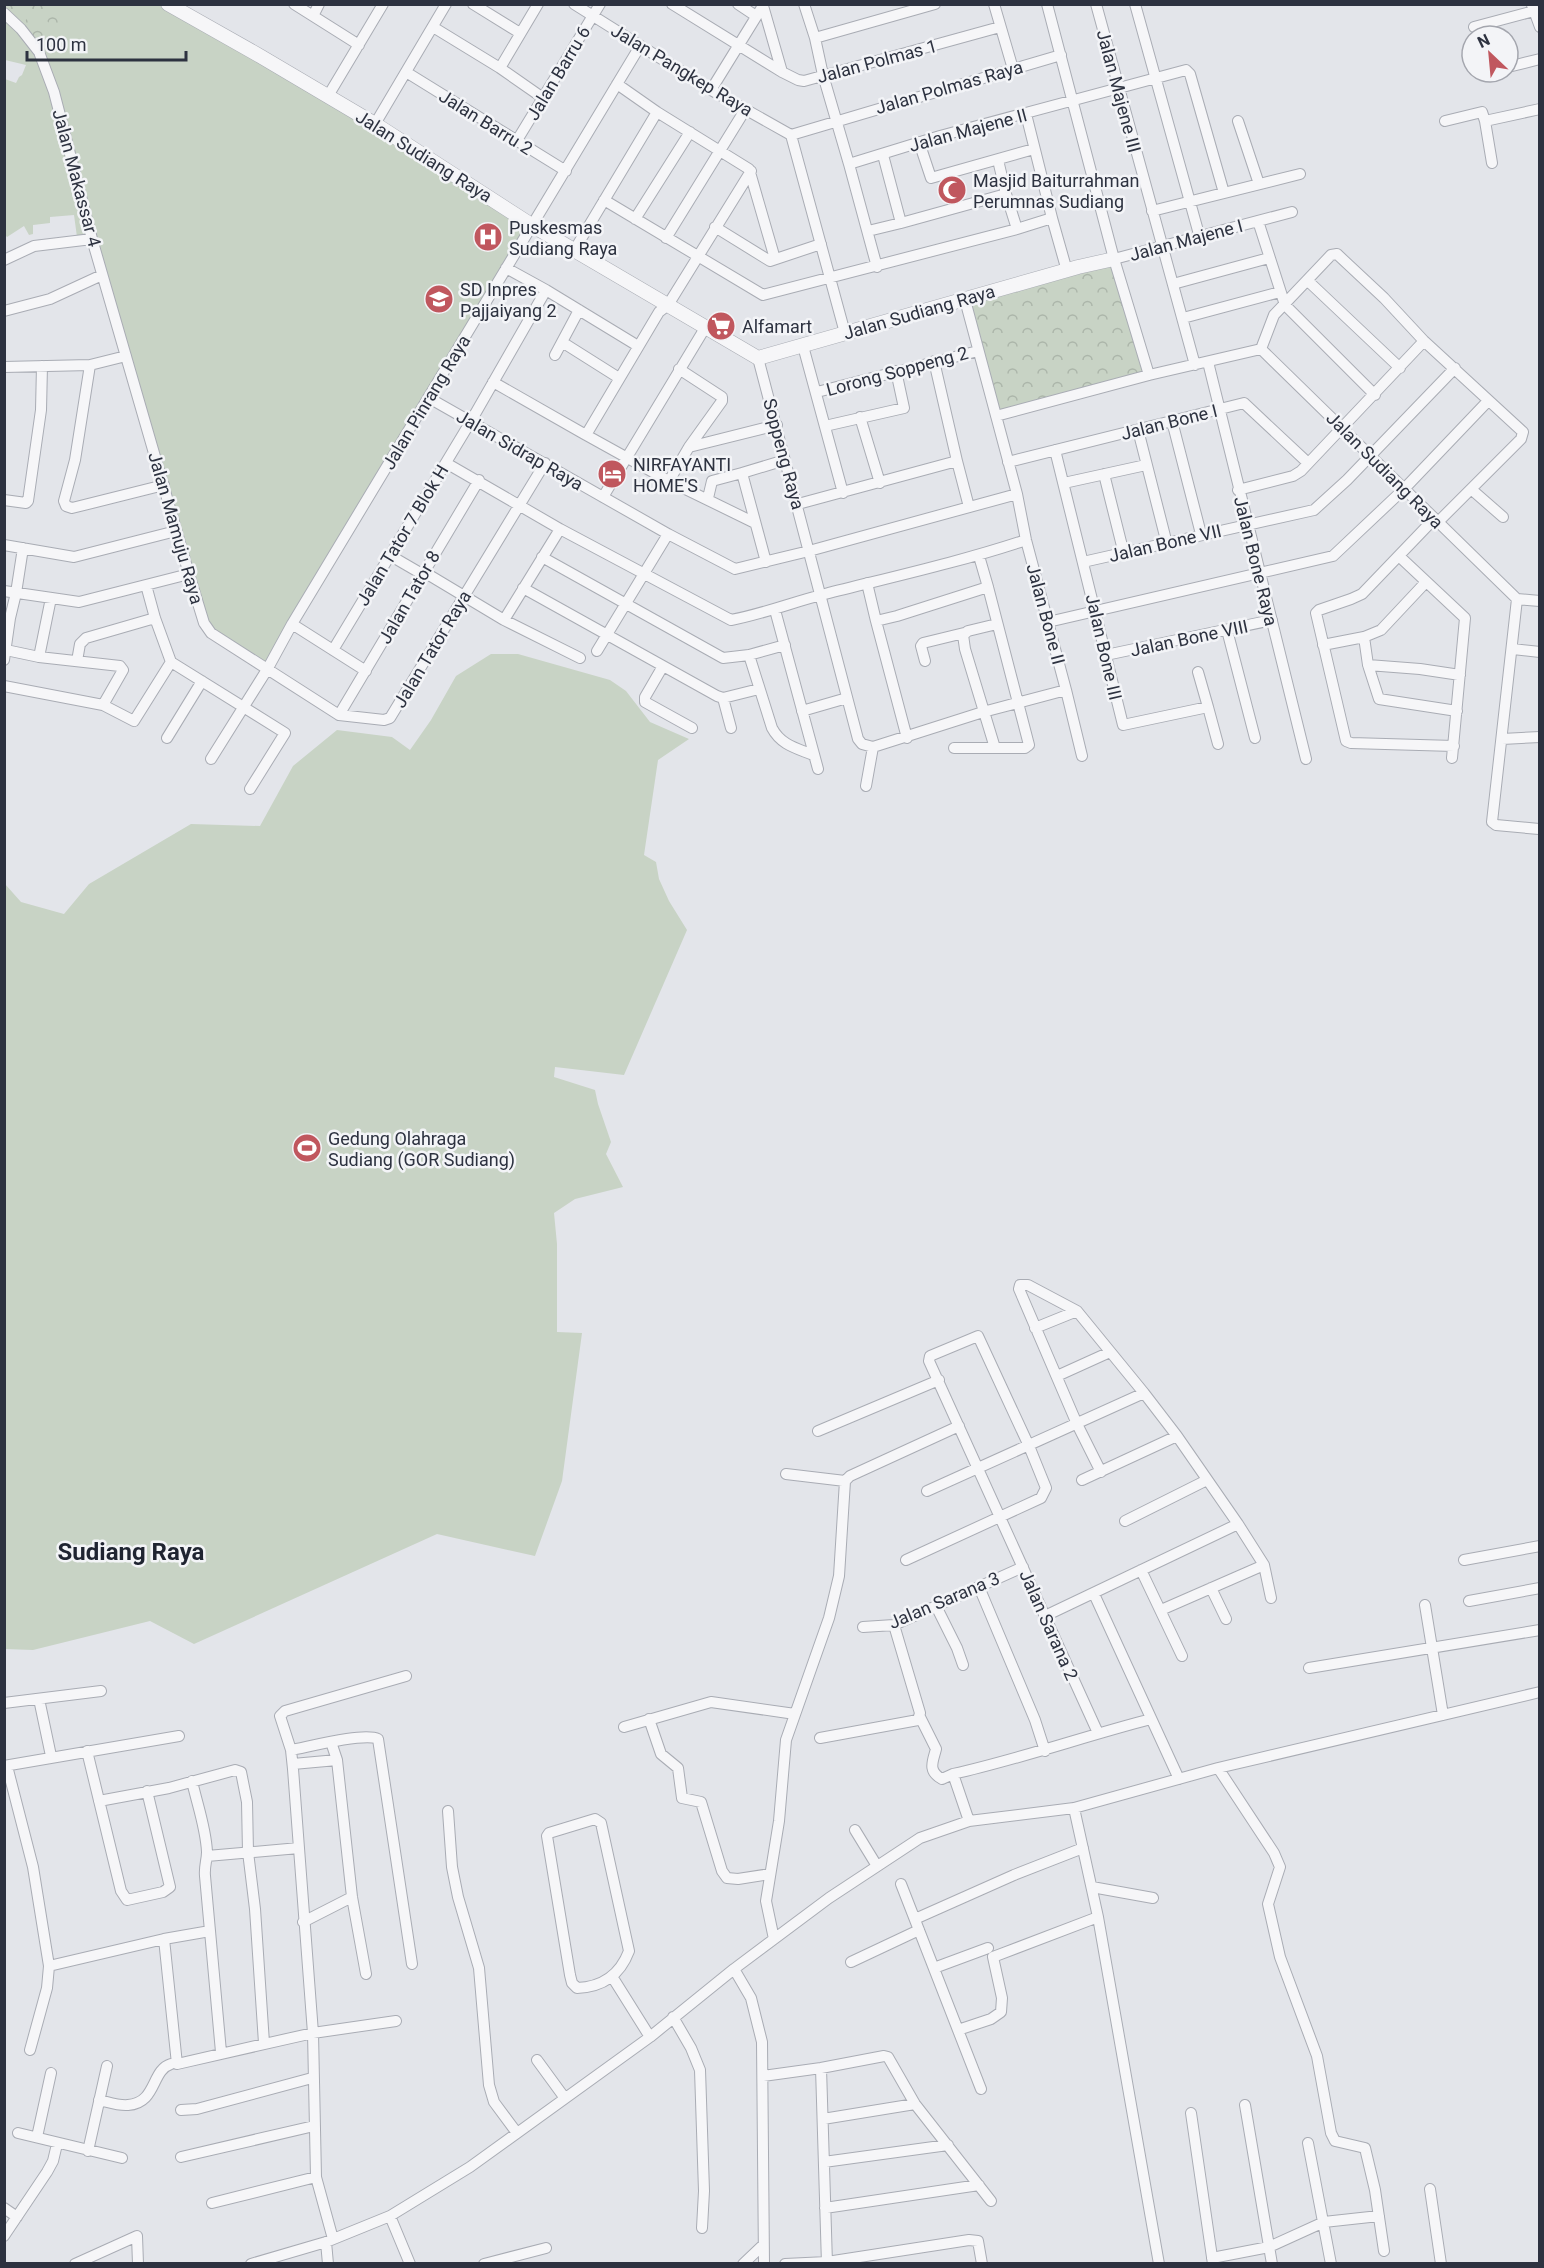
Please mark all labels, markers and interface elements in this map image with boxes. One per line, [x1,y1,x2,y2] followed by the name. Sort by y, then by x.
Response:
[607,19,757,121] street label: Jalan Pangkep Raya
[522,22,594,124] street label: Jalan Barru 6
[27,24,186,62] scale bar
[1460,24,1520,84] north arrow
[1093,27,1145,155] street label: Jalan Majene III
[1474,30,1493,52] text: N
[36,34,87,55] text: 100 m
[815,35,939,87] street label: Jalan Polmas 1
[873,56,1025,118] street label: Jalan Polmas Raya
[435,85,537,159] street label: Jalan Barru 2
[907,104,1029,156] street label: Jalan Majene II
[352,106,496,206] street label: Jalan Sudiang Raya
[49,107,105,249] street label: Jalan Makassar 4
[973,170,1139,212] place label: Masjid Baiturrahman Perumnas Sudiang
[936,174,968,206] mosque icon: Masjid Baiturrahman Perumnas Sudiang
[1127,215,1245,265] street label: Jalan Majene I
[509,217,617,259] place label: Puskesmas Sudiang Raya
[472,221,504,253] hospital icon: Puskesmas Sudiang Raya
[460,279,557,321] place label: SD Inpres Pajjaiyang 2
[841,280,997,344] street label: Jalan Sudiang Raya
[423,283,455,315] school or university icon: SD Inpres Pajjaiyang 2
[705,310,737,342] supermarket icon: Alfamart
[742,316,812,337] place label: Alfamart
[378,331,474,473] street label: Jalan Pinrang Raya
[824,342,970,400] street label: Lorong Soppeng 2
[759,396,809,512] street label: Soppeng Raya
[1119,400,1219,444] street label: Jalan Bone I
[453,405,587,495] street label: Jalan Sidrap Raya
[1322,407,1448,533] street label: Jalan Sudiang Raya
[144,450,208,606] street label: Jalan Mamuju Raya
[633,454,731,496] place label: NIRFAYANTI HOME'S
[596,458,628,490] hotel icon: NIRFAYANTI HOME'S
[352,461,452,609] street label: Jalan Tator 7 Blok H
[1230,494,1282,628] street label: Jalan Bone Raya
[1107,520,1223,566] street label: Jalan Bone VII
[374,547,444,647] street label: Jalan Tator 8
[1022,561,1070,667] street label: Jalan Bone II
[389,587,475,711] street label: Jalan Tator Raya
[1082,592,1126,702] street label: Jalan Bone III
[1128,615,1250,661] street label: Jalan Bone VIII
[328,1128,515,1171] place label: Gedung Olahraga Sudiang (GOR Sudiang)
[291,1132,323,1164] sports icon: Gedung Olahraga Sudiang (GOR Sudiang)
[58,1538,205,1566] district label: Sudiang Raya
[885,1567,1003,1633] street label: Jalan Sarana 3
[1015,1567,1083,1683] street label: Jalan Sarana 2

